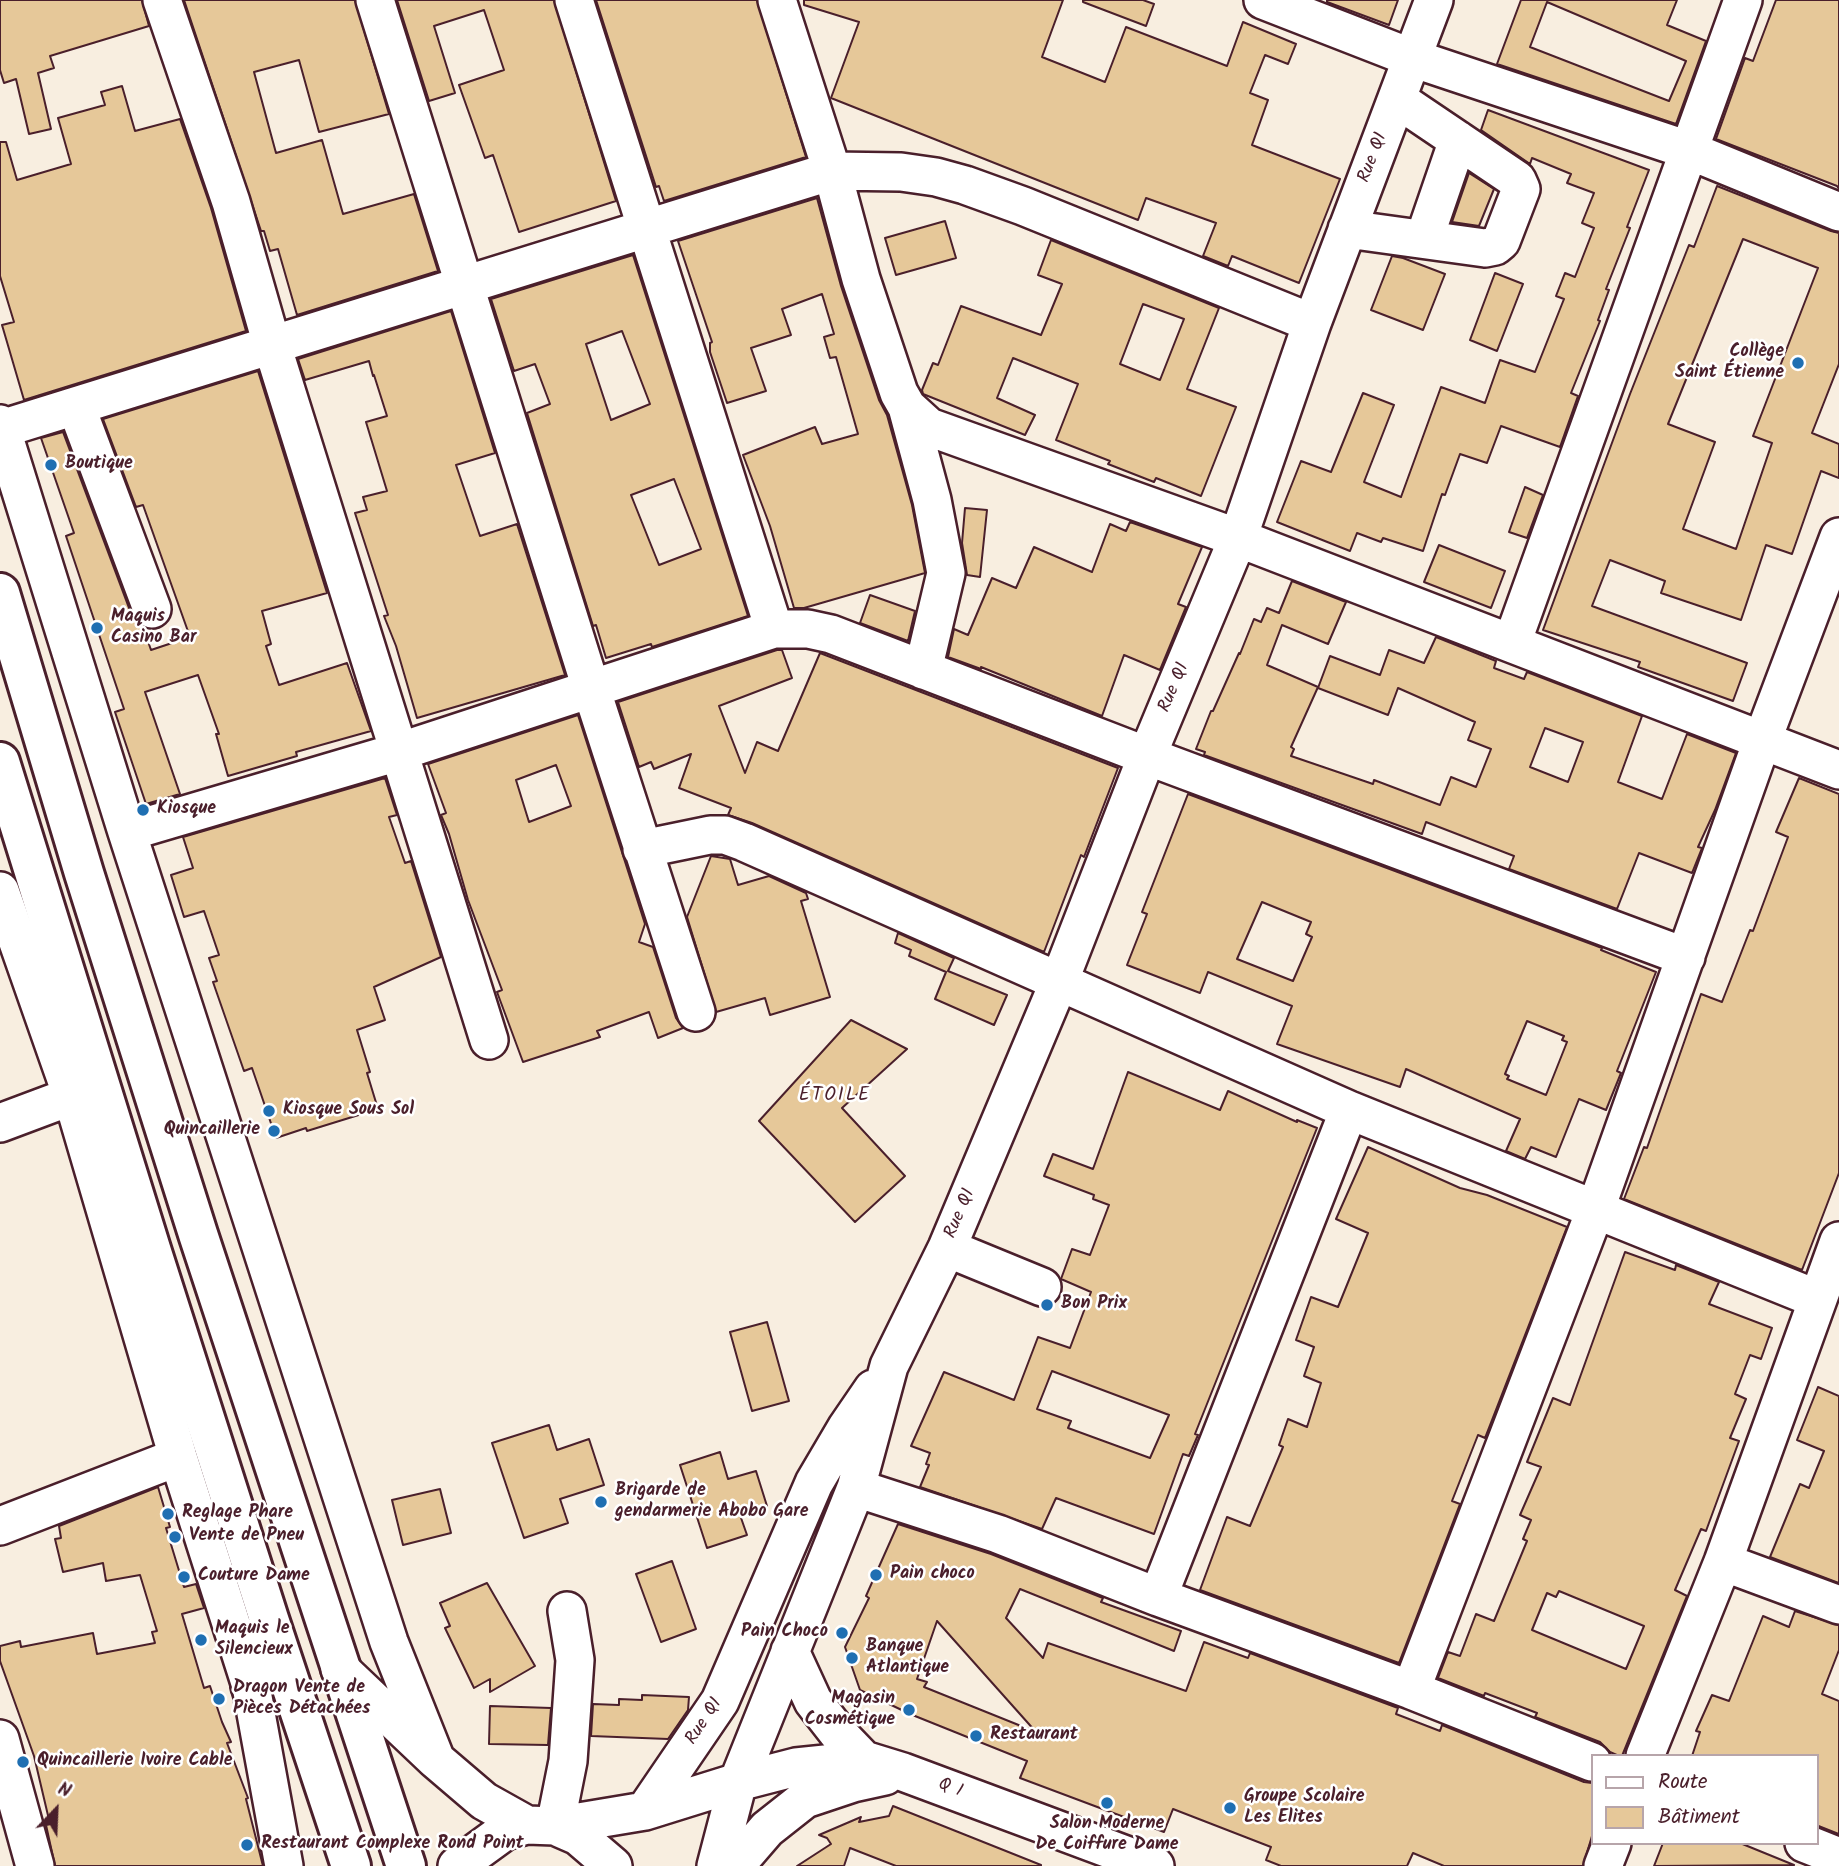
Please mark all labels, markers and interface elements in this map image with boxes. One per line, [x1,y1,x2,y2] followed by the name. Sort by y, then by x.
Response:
[1355,130,1393,186] street label: Rue Q1
[1675,342,1784,384] place label: Collège Saint Étienne
[1790,355,1806,371] marker: Collège Saint Étienne
[65,454,133,476] place label: Boutique
[43,457,59,473] marker: Boutique
[111,607,196,650] place label: Maquis Casino Bar
[89,620,105,636] marker: Maquis Casino Bar
[1155,660,1195,716] street label: Rue Q1
[157,799,216,821] place label: Kiosque
[135,802,151,818] marker: Kiosque
[800,1086,870,1108] district label: ÉTOILE
[283,1100,414,1122] place label: Kiosque Sous Sol
[261,1103,277,1119] marker: Kiosque Sous Sol
[164,1120,260,1142] place label: Quincaillerie
[266,1123,282,1139] marker: Quincaillerie
[941,1186,981,1242] street label: Rue Q1
[1061,1294,1127,1316] place label: Bon Prix
[1039,1297,1055,1313] marker: Bon Prix
[615,1481,809,1524] place label: Brigarde de gendarmerie Abobo Gare
[593,1494,609,1510] marker: Brigarde de gendarmerie Abobo Gare
[182,1503,293,1525] place label: Reglage Phare
[160,1506,176,1522] marker: Reglage Phare
[189,1526,304,1548] place label: Vente de Pneu
[167,1529,183,1545] marker: Vente de Pneu
[890,1564,975,1586] place label: Pain choco
[198,1566,310,1588] place label: Couture Dame
[868,1567,884,1583] marker: Pain choco
[176,1569,192,1585] marker: Couture Dame
[215,1619,293,1662] place label: Maquis le Silencieux
[741,1622,828,1644] place label: Pain Choco
[834,1625,850,1641] marker: Pain Choco
[193,1632,209,1648] marker: Maquis le Silencieux
[866,1637,949,1680] place label: Banque Atlantique
[844,1650,860,1666] marker: Banque Atlantique
[233,1678,370,1720] place label: Dragon Vente de Pièces Détachées
[805,1689,895,1732] place label: Magasin Cosmétique
[211,1691,227,1707] marker: Dragon Vente de Pièces Détachées
[682,1694,728,1750] street label: Rue Q1
[901,1702,917,1718] marker: Magasin Cosmétique
[990,1725,1078,1747] place label: Restaurant
[968,1728,984,1744] marker: Restaurant
[37,1751,233,1773] place label: Quincaillerie Ivoire Cable
[15,1754,31,1770] marker: Quincaillerie Ivoire Cable
[1590,1754,1818,1845] legend
[1658,1766,1707,1799] text: Route
[21,1775,91,1845] north arrow
[53,1775,76,1807] text: N
[935,1775,965,1803] street label: Q 1
[1244,1787,1365,1829] place label: Groupe Scolaire Les Elites
[1099,1795,1115,1811] marker: Salon Moderne De Coiffure Dame
[1222,1800,1238,1816] marker: Groupe Scolaire Les Elites
[1658,1801,1740,1834] text: Bâtiment
[1035,1814,1179,1856] place label: Salon Moderne De Coiffure Dame
[261,1834,524,1856] place label: Restaurant Complexe Rond Point
[239,1837,255,1853] marker: Restaurant Complexe Rond Point

